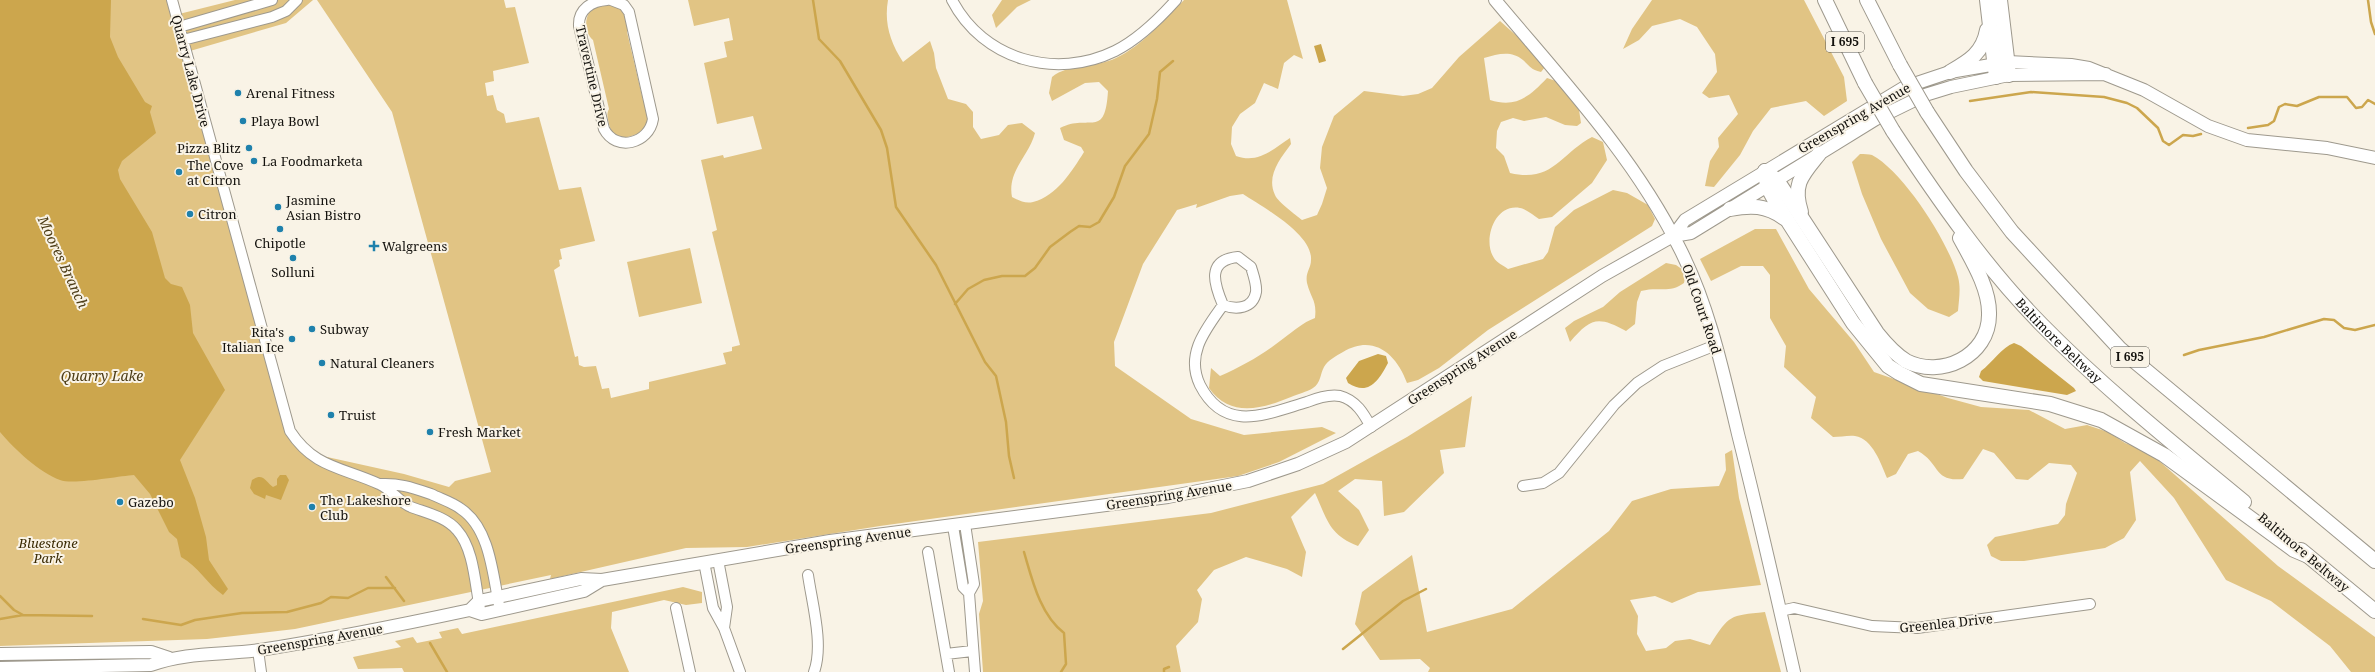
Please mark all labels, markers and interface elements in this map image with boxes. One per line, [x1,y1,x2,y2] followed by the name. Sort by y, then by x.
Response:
[167,13,215,129] street label: Quarry Lake Drive
[572,24,612,128] street label: Travertine Drive
[1826,32,1864,52] road number: I 695
[1794,78,1914,158] street label: Greenspring Avenue
[246,84,335,102] place label: Arenal Fitness
[233,88,243,98] marker: Arenal Fitness
[251,112,319,130] place label: Playa Bowl
[238,116,248,126] marker: Playa Bowl
[177,139,241,157] place label: Pizza Blitz
[244,143,254,153] marker: Pizza Blitz
[262,152,363,170] place label: La Foodmarketa
[187,156,244,189] place label: The Cove at Citron
[249,156,259,166] marker: La Foodmarketa
[174,167,184,177] marker: The Cove at Citron
[285,191,361,224] place label: Jasmine Asian Bistro
[273,202,283,212] marker: Jasmine Asian Bistro
[198,205,237,223] place label: Citron
[185,209,195,219] marker: Citron
[33,212,93,312] water label: Moores Branch
[275,224,285,234] marker: Chipotle
[254,234,306,252] place label: Chipotle
[382,237,447,255] place label: Walgreens
[369,241,379,251] marker: Walgreens
[288,253,298,263] marker: Solluni
[1678,262,1726,356] street label: Old Court Road
[271,263,315,281] place label: Solluni
[2012,294,2107,388] street label: Baltimore Beltway
[320,320,370,338] place label: Subway
[222,323,284,356] place label: Rita's Italian Ice
[307,324,317,334] marker: Subway
[1404,325,1520,409] street label: Greenspring Avenue
[287,334,297,344] marker: Rita's Italian Ice
[2111,347,2149,367] road number: I 695
[330,354,434,372] place label: Natural Cleaners
[317,358,327,368] marker: Natural Cleaners
[61,366,143,385] water label: Quarry Lake
[339,406,376,424] place label: Truist
[326,410,336,420] marker: Truist
[438,423,521,441] place label: Fresh Market
[425,427,435,437] marker: Fresh Market
[1105,476,1233,514] street label: Greenspring Avenue
[320,491,411,524] place label: The Lakeshore Club
[128,493,174,511] place label: Gazebo
[115,497,125,507] marker: Gazebo
[307,502,317,512] marker: The Lakeshore Club
[2254,508,2354,596] street label: Baltimore Beltway
[784,522,912,558] street label: Greenspring Avenue
[17,534,78,567] park label: Bluestone Park
[1899,609,1994,637] street label: Greenlea Drive
[256,619,384,659] street label: Greenspring Avenue

